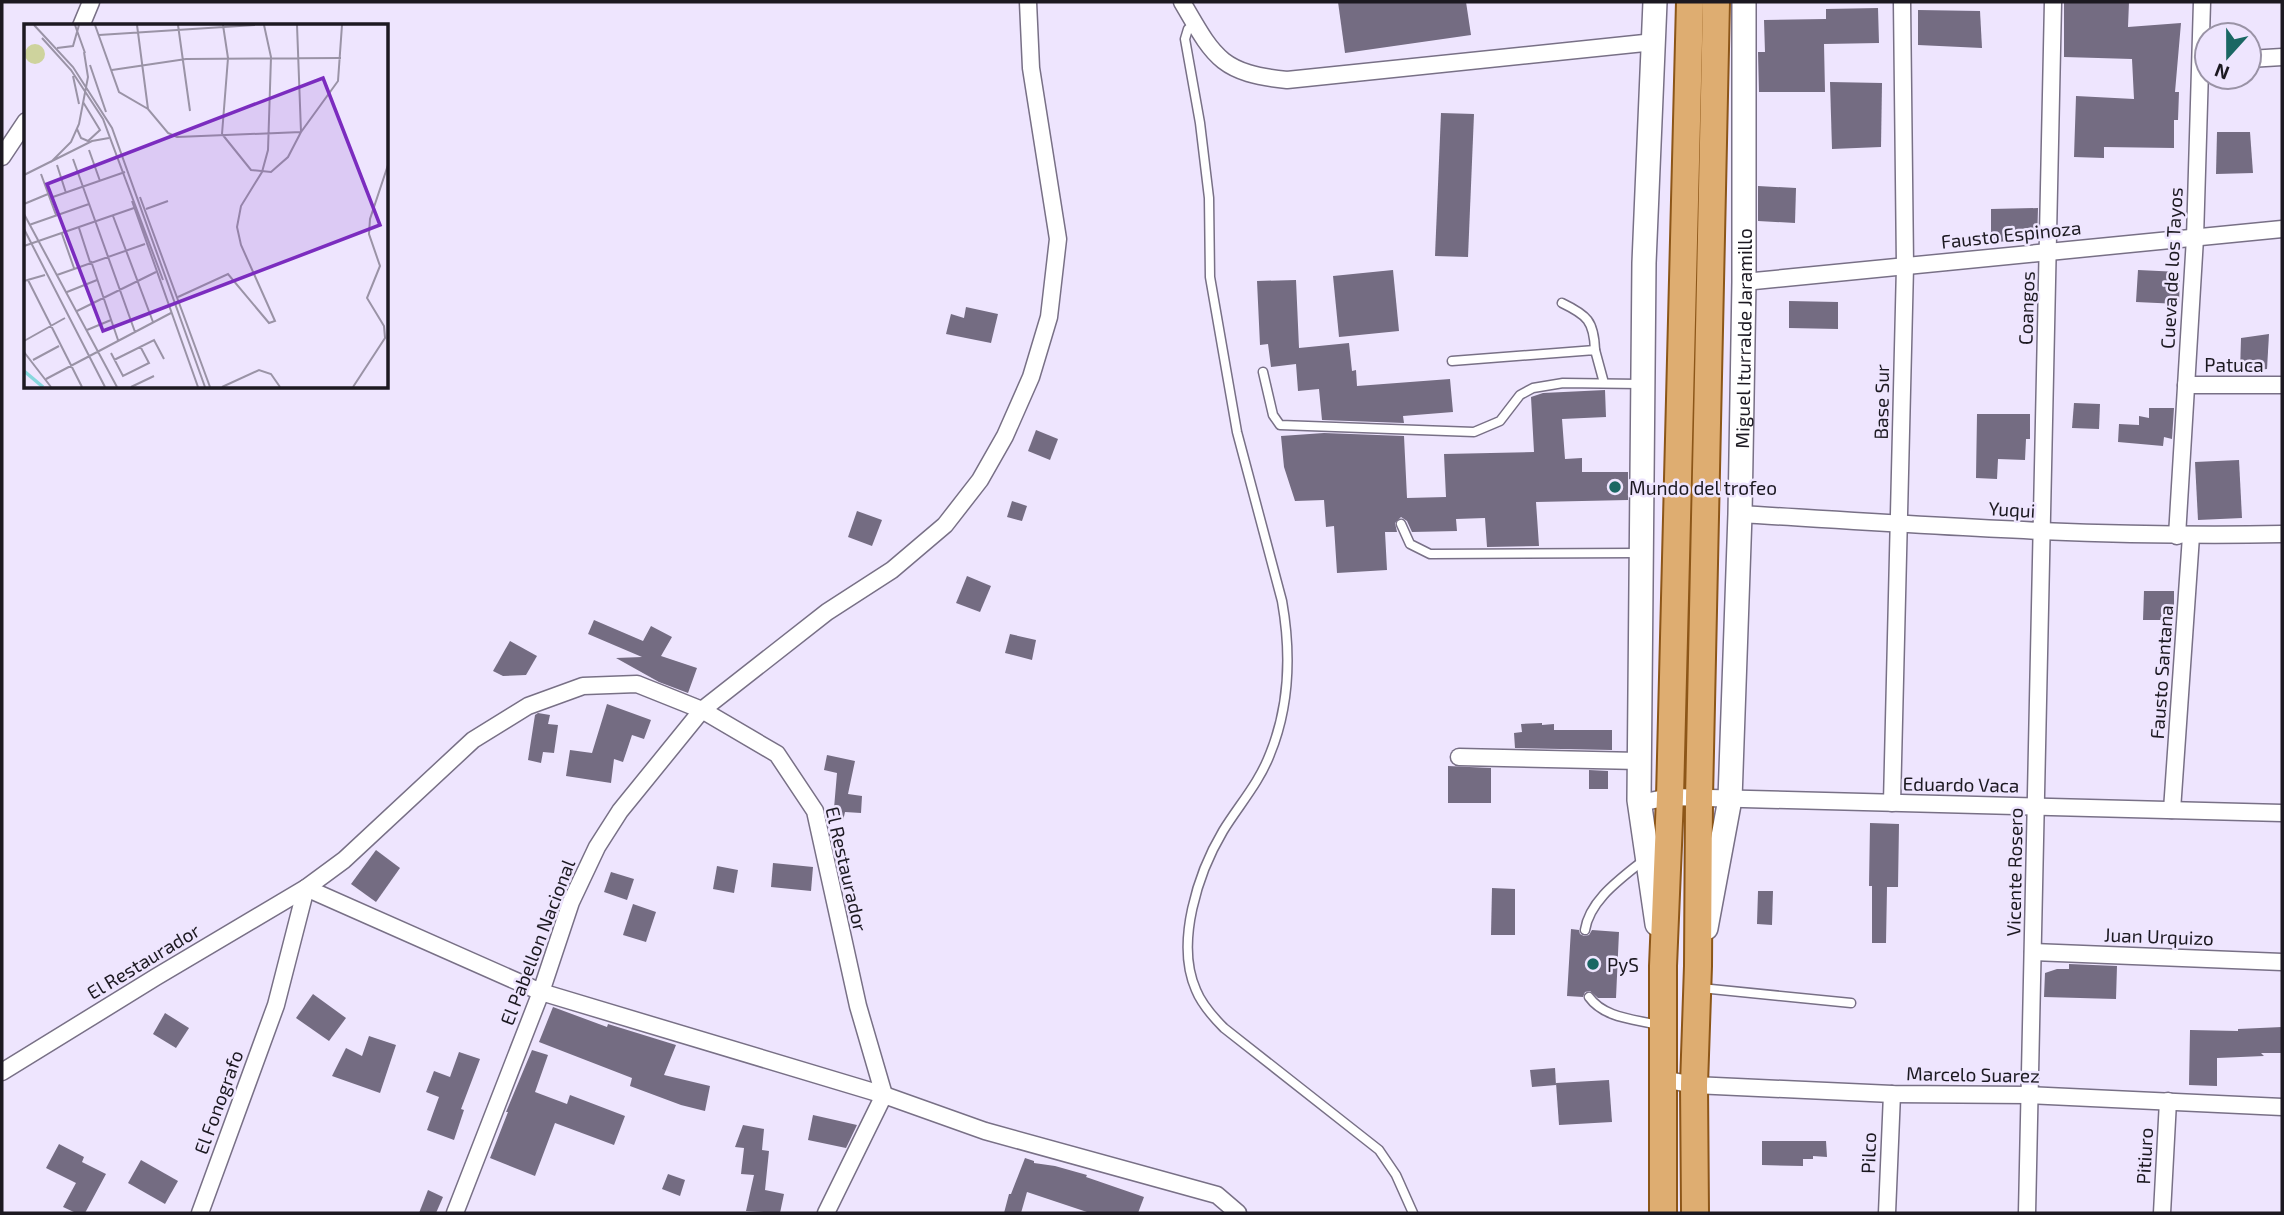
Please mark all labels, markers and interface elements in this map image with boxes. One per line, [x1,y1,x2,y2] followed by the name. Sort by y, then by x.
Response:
[2193,21,2263,91] north arrow
[24,24,388,388] inset map
[2211,59,2232,86] text: N
[2155,187,2187,349] street label: Cueva de los Tayos
[1940,215,2082,253] street label: Fausto Espinoza
[1730,228,1756,449] street label: Miguel Iturralde Jaramillo
[2013,271,2039,345] street label: Coangos
[2204,353,2264,376] street label: Patuca
[1869,364,1893,440] street label: Base Sur
[1629,476,1777,499] place label: Mundo del trofeo
[1607,479,1623,495] marker: Mundo del trofeo
[1988,496,2036,522] street label: Yuqui
[2145,604,2177,740] street label: Fausto Santana
[1902,771,2020,797] street label: Eduardo Vaca
[821,804,873,934] street label: El Restaurador
[2001,807,2027,937] street label: Vicente Rosero
[495,856,579,1028] street label: El Pabellon Nacional
[82,918,204,1004] street label: El Restaurador
[2104,923,2214,949] street label: Juan Urquizo
[1607,953,1639,976] place label: PyS
[1585,956,1601,972] marker: PyS
[189,1047,247,1157] street label: El Fonografo
[1906,1061,2040,1087] street label: Marcelo Suarez
[2131,1127,2157,1185] street label: Pitiuro
[1856,1132,1880,1174] street label: Pilco

